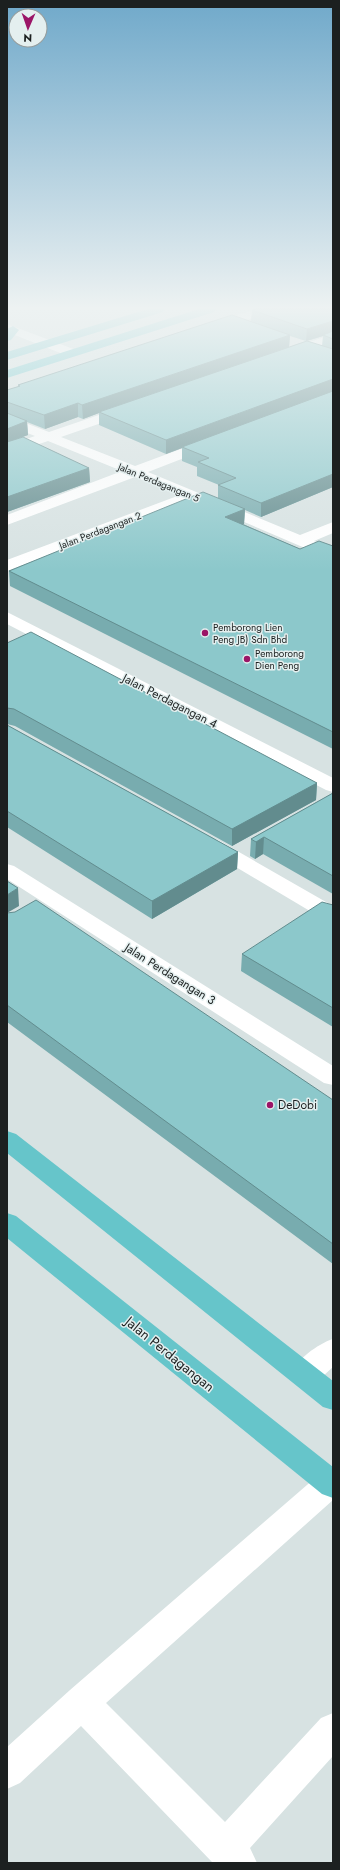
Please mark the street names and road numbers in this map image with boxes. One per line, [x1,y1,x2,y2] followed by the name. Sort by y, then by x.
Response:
[114,458,202,506] street label: Jalan Perdagangan 5
[55,508,144,554] street label: Jalan Perdagangan 2
[118,668,221,733] street label: Jalan Perdagangan 4
[119,938,219,1009] street label: Jalan Perdagangan 3
[120,1310,219,1396] street label: Jalan Perdagangan

